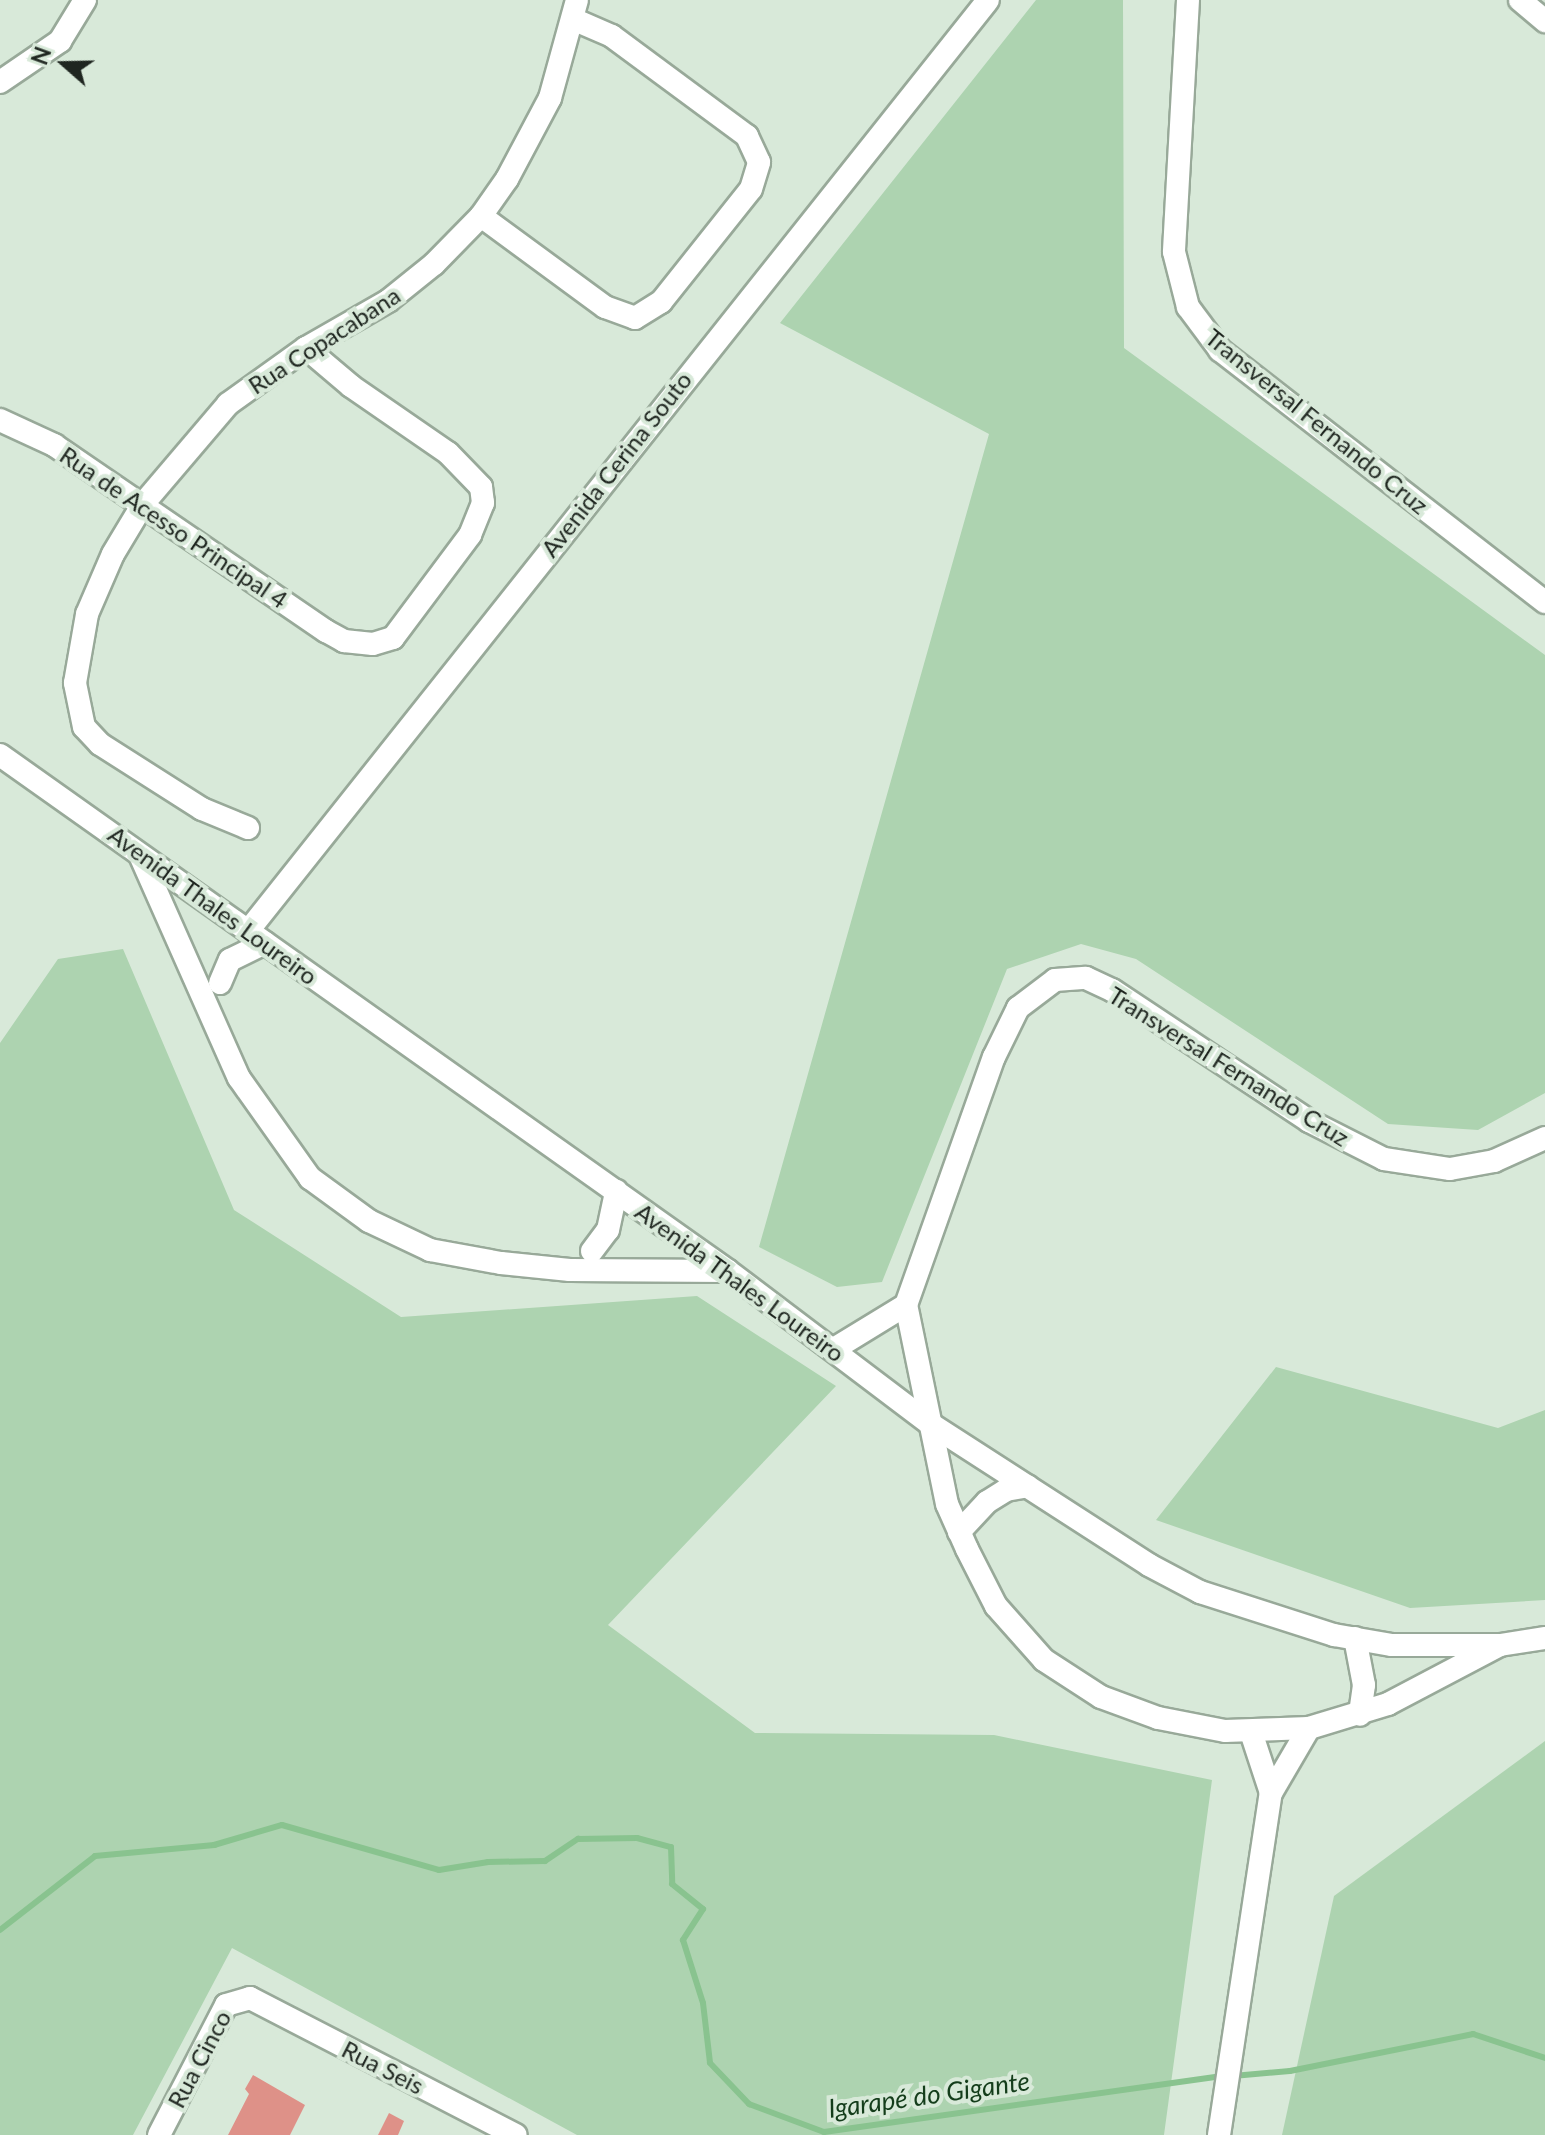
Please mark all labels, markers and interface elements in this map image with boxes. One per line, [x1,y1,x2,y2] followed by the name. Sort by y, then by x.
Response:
[24,24,104,104] north arrow
[25,43,57,68] text: N
[243,280,405,400] street label: Rua Copacabana
[1200,322,1434,520] street label: Transversal Fernando Cruz
[535,366,697,562] street label: Avenida Cerina Souto
[54,440,294,614] street label: Rua de Acesso Principal 4
[103,819,323,991] street label: Avenida Thales Loureiro
[1104,980,1354,1152] street label: Transversal Fernando Cruz
[630,1196,850,1368] street label: Avenida Thales Loureiro
[161,2005,237,2113] street label: Rua Cinco
[337,2034,429,2100] street label: Rua Seis
[826,2065,1032,2125] water label: Igarapé do Gigante

